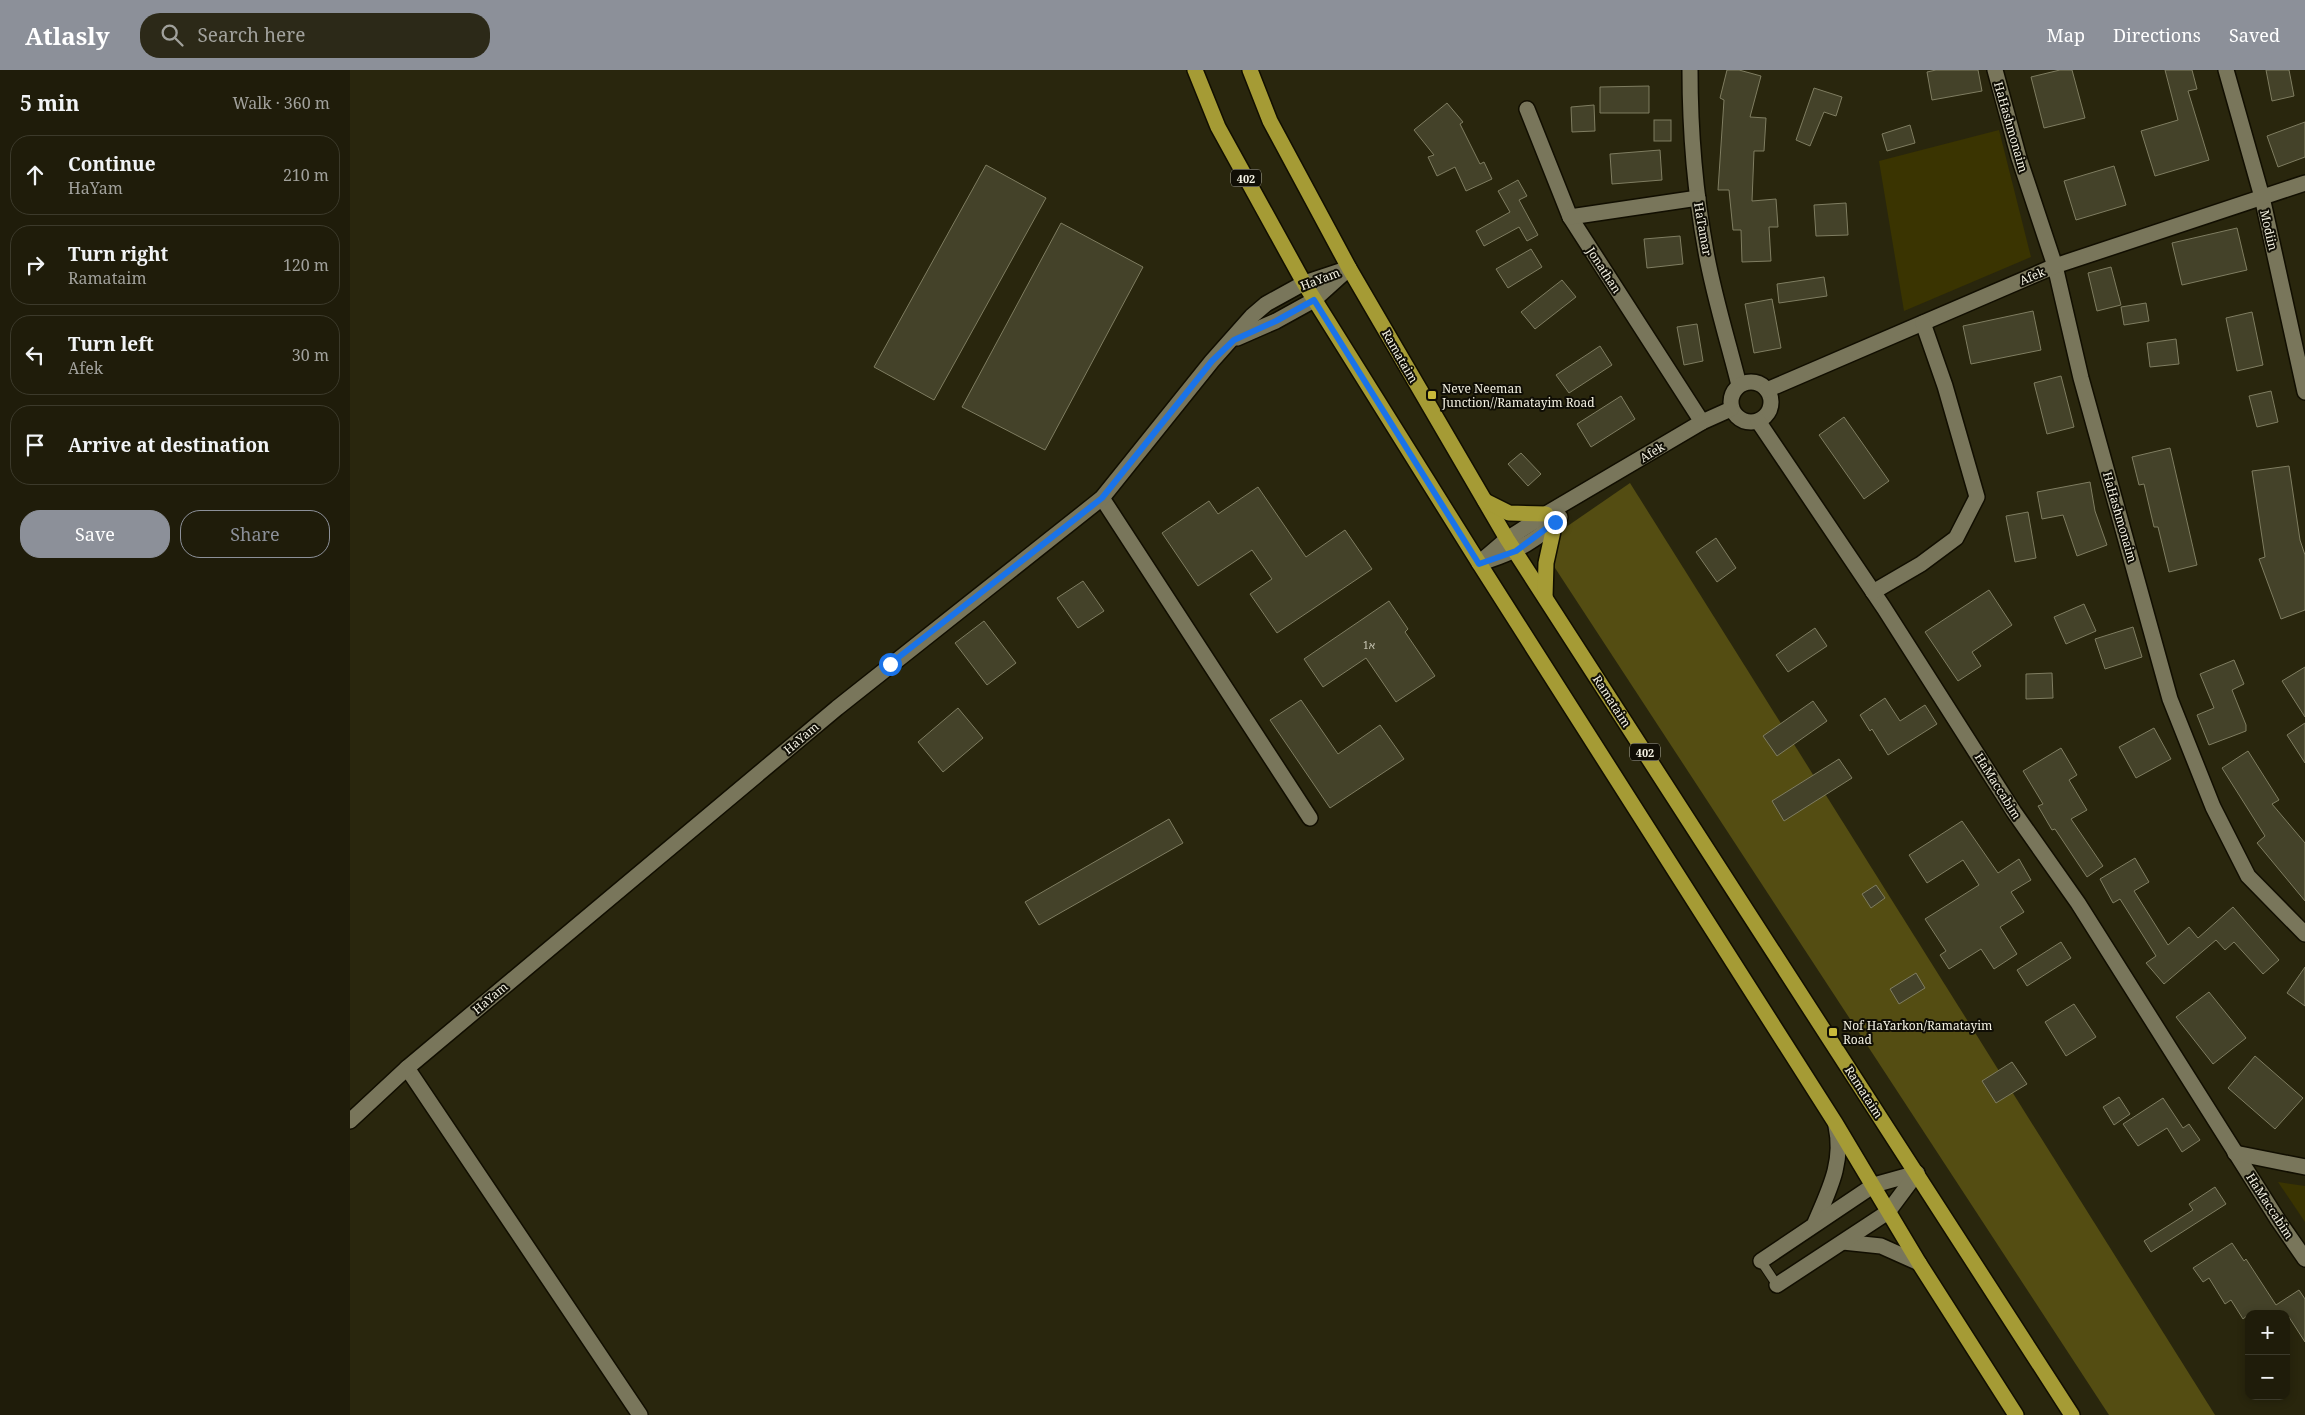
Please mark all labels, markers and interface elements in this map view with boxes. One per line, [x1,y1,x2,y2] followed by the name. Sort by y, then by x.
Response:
[140,13,490,58] search box
[25,19,110,52] text: Atlasly
[158,21,186,49] icon: search
[198,22,305,48] text: Search here
[2047,23,2085,47] text: Map
[2113,23,2201,47] text: Directions
[2229,23,2280,47] text: Saved
[1990,80,2032,174] street label: HaHashmonaim
[20,89,79,117] text: 5 min
[233,92,330,114] text: Walk · 360 m
[68,151,156,177] text: Continue
[21,161,49,189] icon: ahead
[283,164,329,186] text: 210 m
[1231,170,1261,186] road number: 402
[68,177,123,199] text: HaYam
[1690,201,1716,257] street label: HaTamar
[2256,208,2282,252] street label: Modiin
[68,241,168,267] text: Turn right
[1582,243,1625,297] street label: Jonathan
[21,251,49,279] icon: right
[283,254,329,276] text: 120 m
[2017,263,2048,289] street label: Afek
[1298,264,1342,294] street label: HaYam
[68,267,147,289] text: Ramataim
[1378,326,1422,386] street label: Ramataim
[68,331,154,357] text: Turn left
[21,341,49,369] icon: left
[292,344,329,366] text: 30 m
[68,357,103,379] text: Afek
[1441,380,1595,411] place label: Neve Neeman Junction//Ramatayim Road
[1426,389,1438,401] marker: Neve Neeman Junction//Ramatayim Road
[21,431,49,459] icon: arrive
[68,432,270,458] text: Arrive at destination
[1636,437,1668,466] street label: Afek
[2099,470,2141,564] street label: HaHashmonaim
[20,510,170,558] button: Save
[180,510,330,558] button: Share
[1544,511,1567,534] route end
[1363,638,1375,652] house number: 1א
[879,653,902,676] route start
[1589,672,1635,730] street label: Ramataim
[780,718,822,758] street label: HaYam
[1630,744,1660,760] road number: 402
[1971,750,2025,822] street label: HaMaccabim
[469,978,511,1018] street label: HaYam
[1843,1017,1992,1048] place label: Nof HaYarkon/Ramatayim Road
[1827,1026,1839,1038] marker: Nof HaYarkon/Ramatayim Road
[1841,1063,1887,1121] street label: Ramataim
[2242,1170,2298,1242] street label: HaMaccabim
[2245,1310,2290,1400] map controls
[2245,1310,2290,1355] button: +
[2245,1355,2290,1400] button: −

